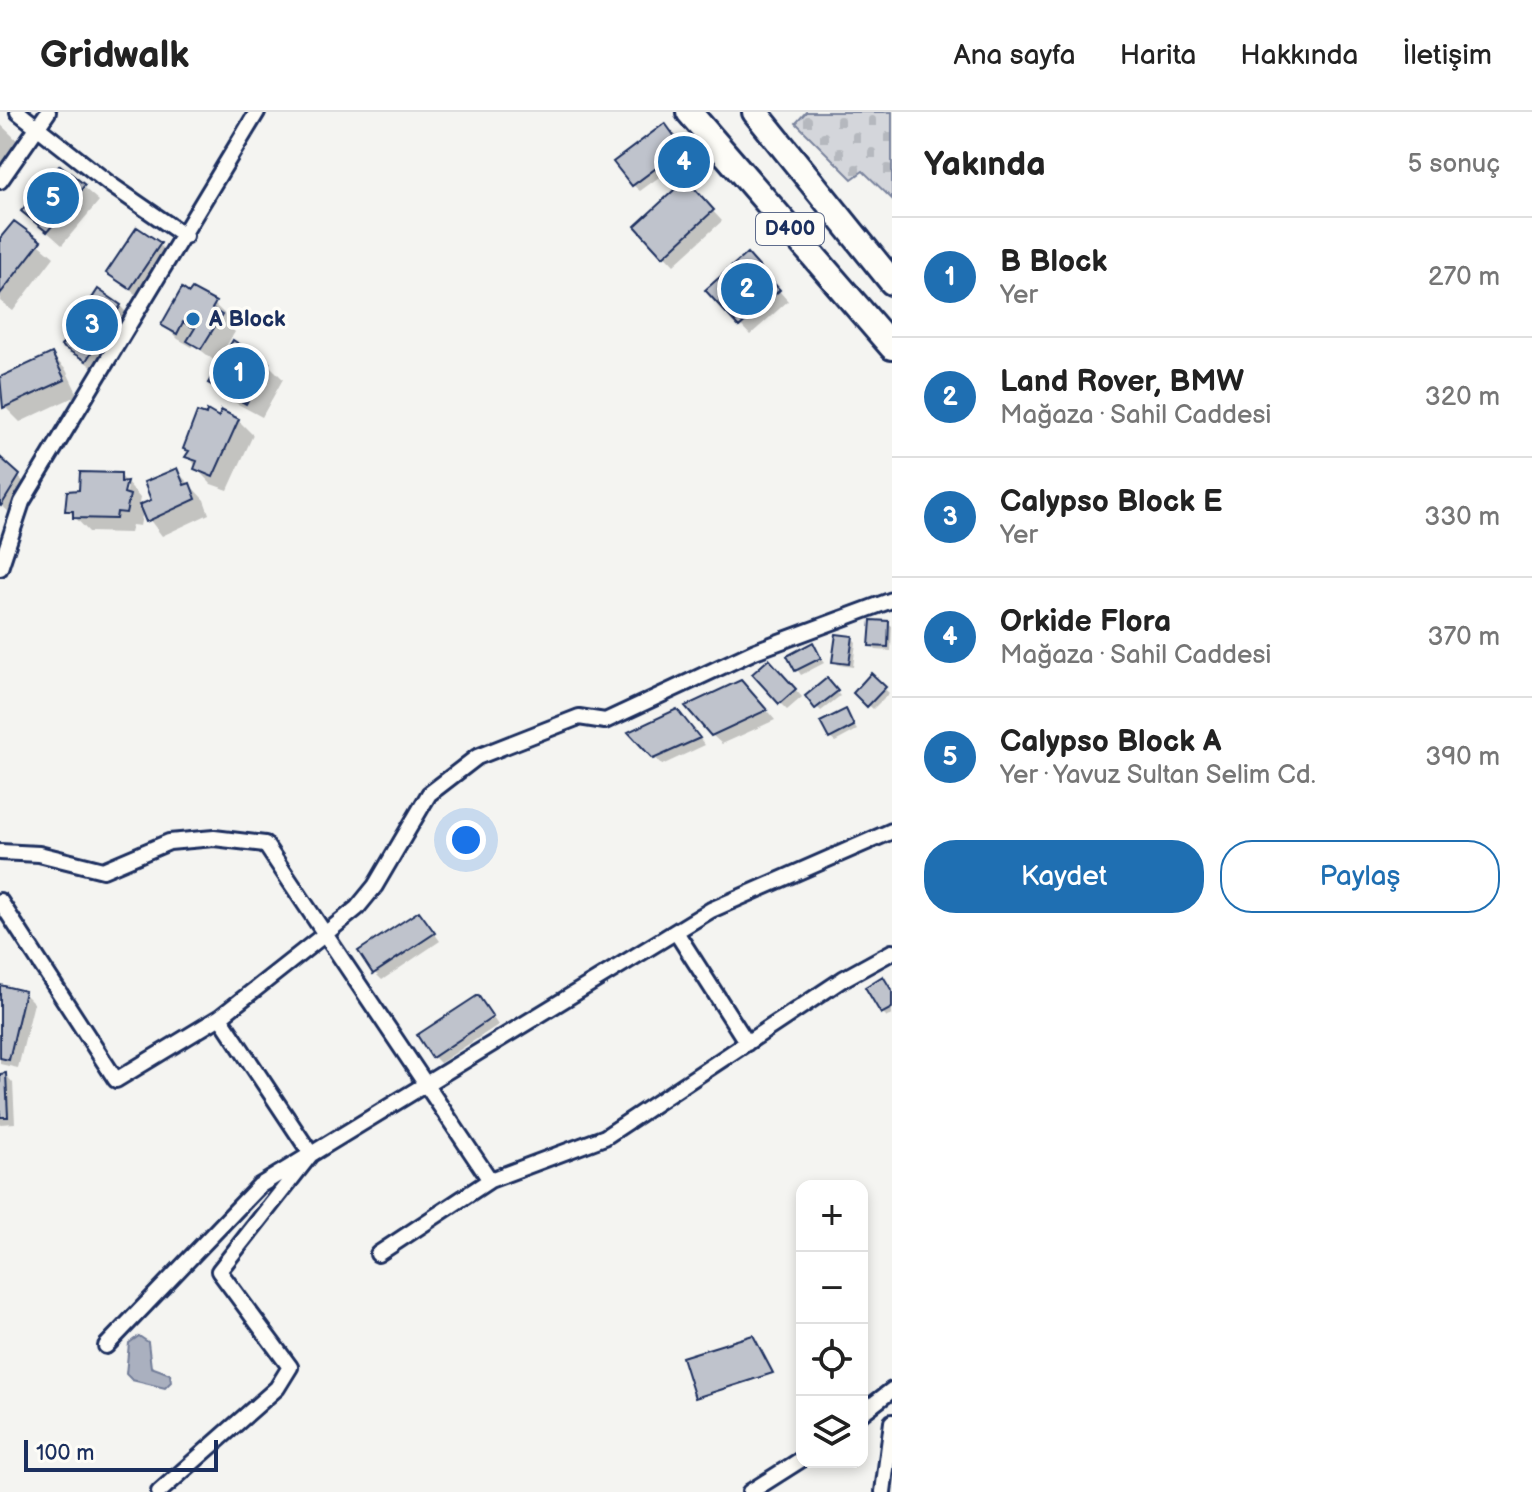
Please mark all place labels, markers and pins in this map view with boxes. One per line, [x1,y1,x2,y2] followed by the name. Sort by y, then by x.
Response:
[658,132,710,192] pin: 4
[27,168,79,228] pin: 5
[721,259,773,319] pin: 2
[66,295,118,355] pin: 3
[208,306,286,333] place label: A Block
[184,310,202,328] marker: A Block
[213,343,265,403] pin: 1

